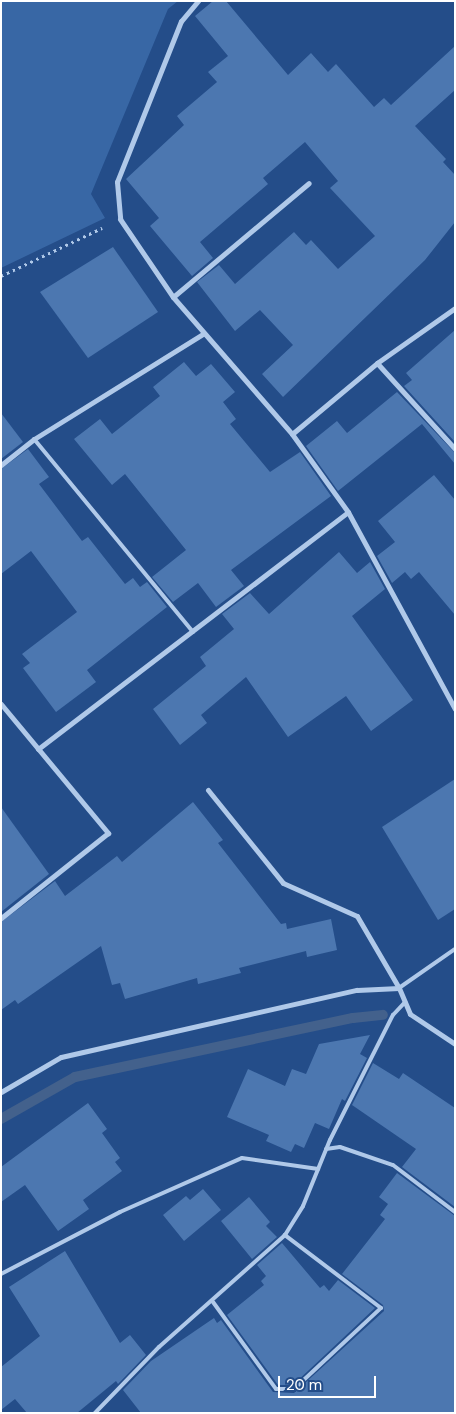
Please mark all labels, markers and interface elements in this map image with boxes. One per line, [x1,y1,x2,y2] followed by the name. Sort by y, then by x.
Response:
[281,1366,378,1398] scale bar
[286,1375,322,1395] text: 20 m

